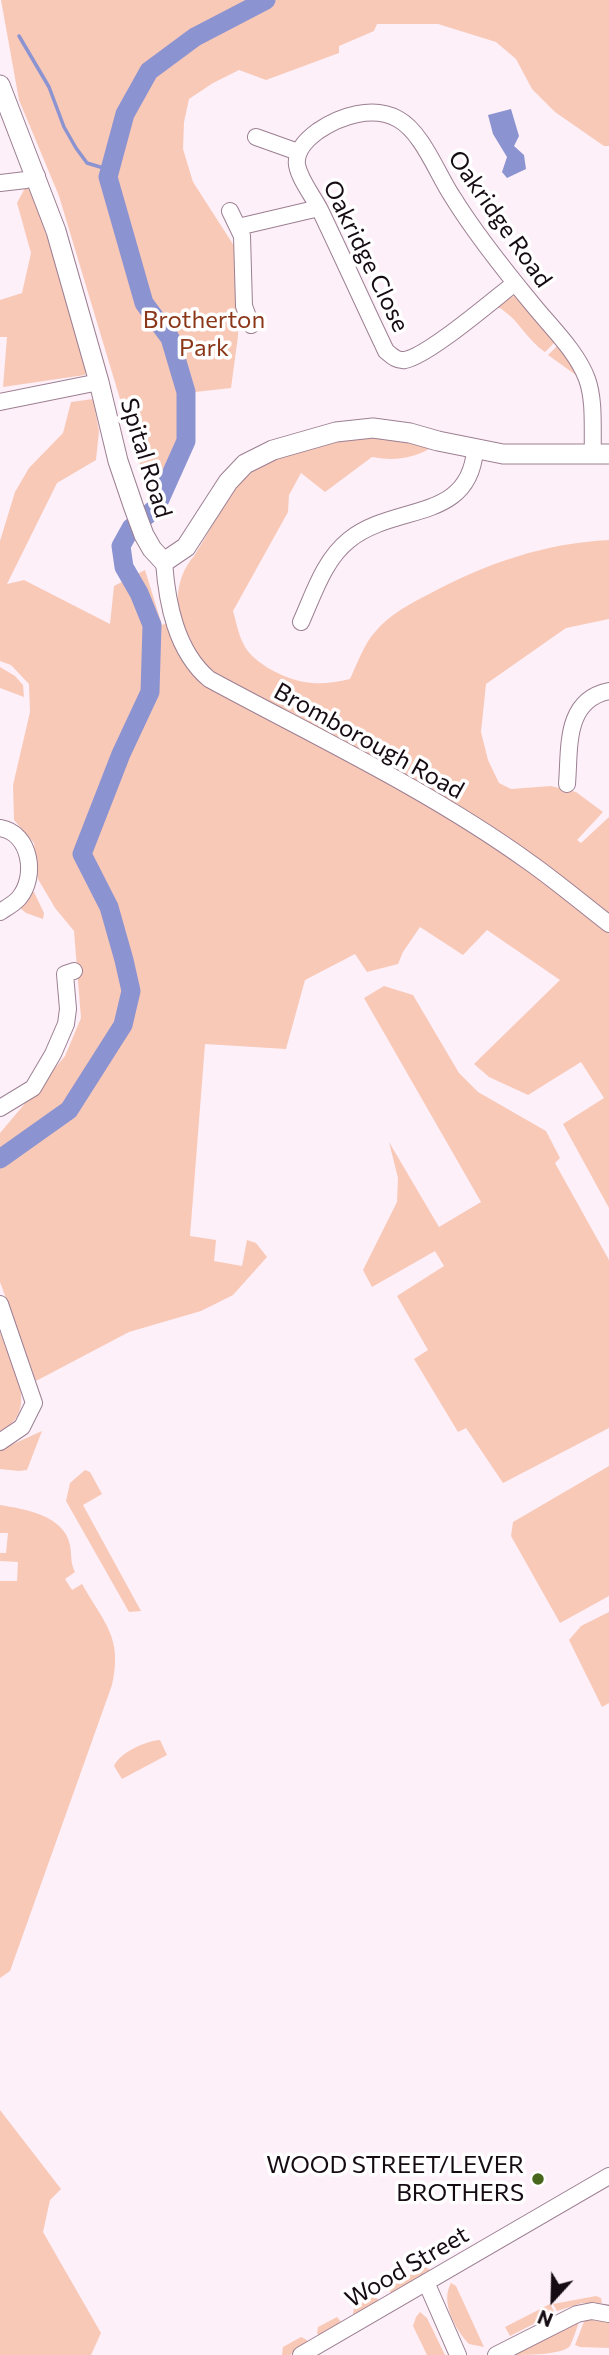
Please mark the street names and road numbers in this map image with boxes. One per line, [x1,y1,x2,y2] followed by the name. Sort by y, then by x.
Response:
[442,145,558,293] street label: Oakridge Road
[317,176,415,336] street label: Oakridge Close
[114,395,178,521] street label: Spital Road
[269,677,469,805] street label: Bromborough Road
[340,2220,474,2314] street label: Wood Street

